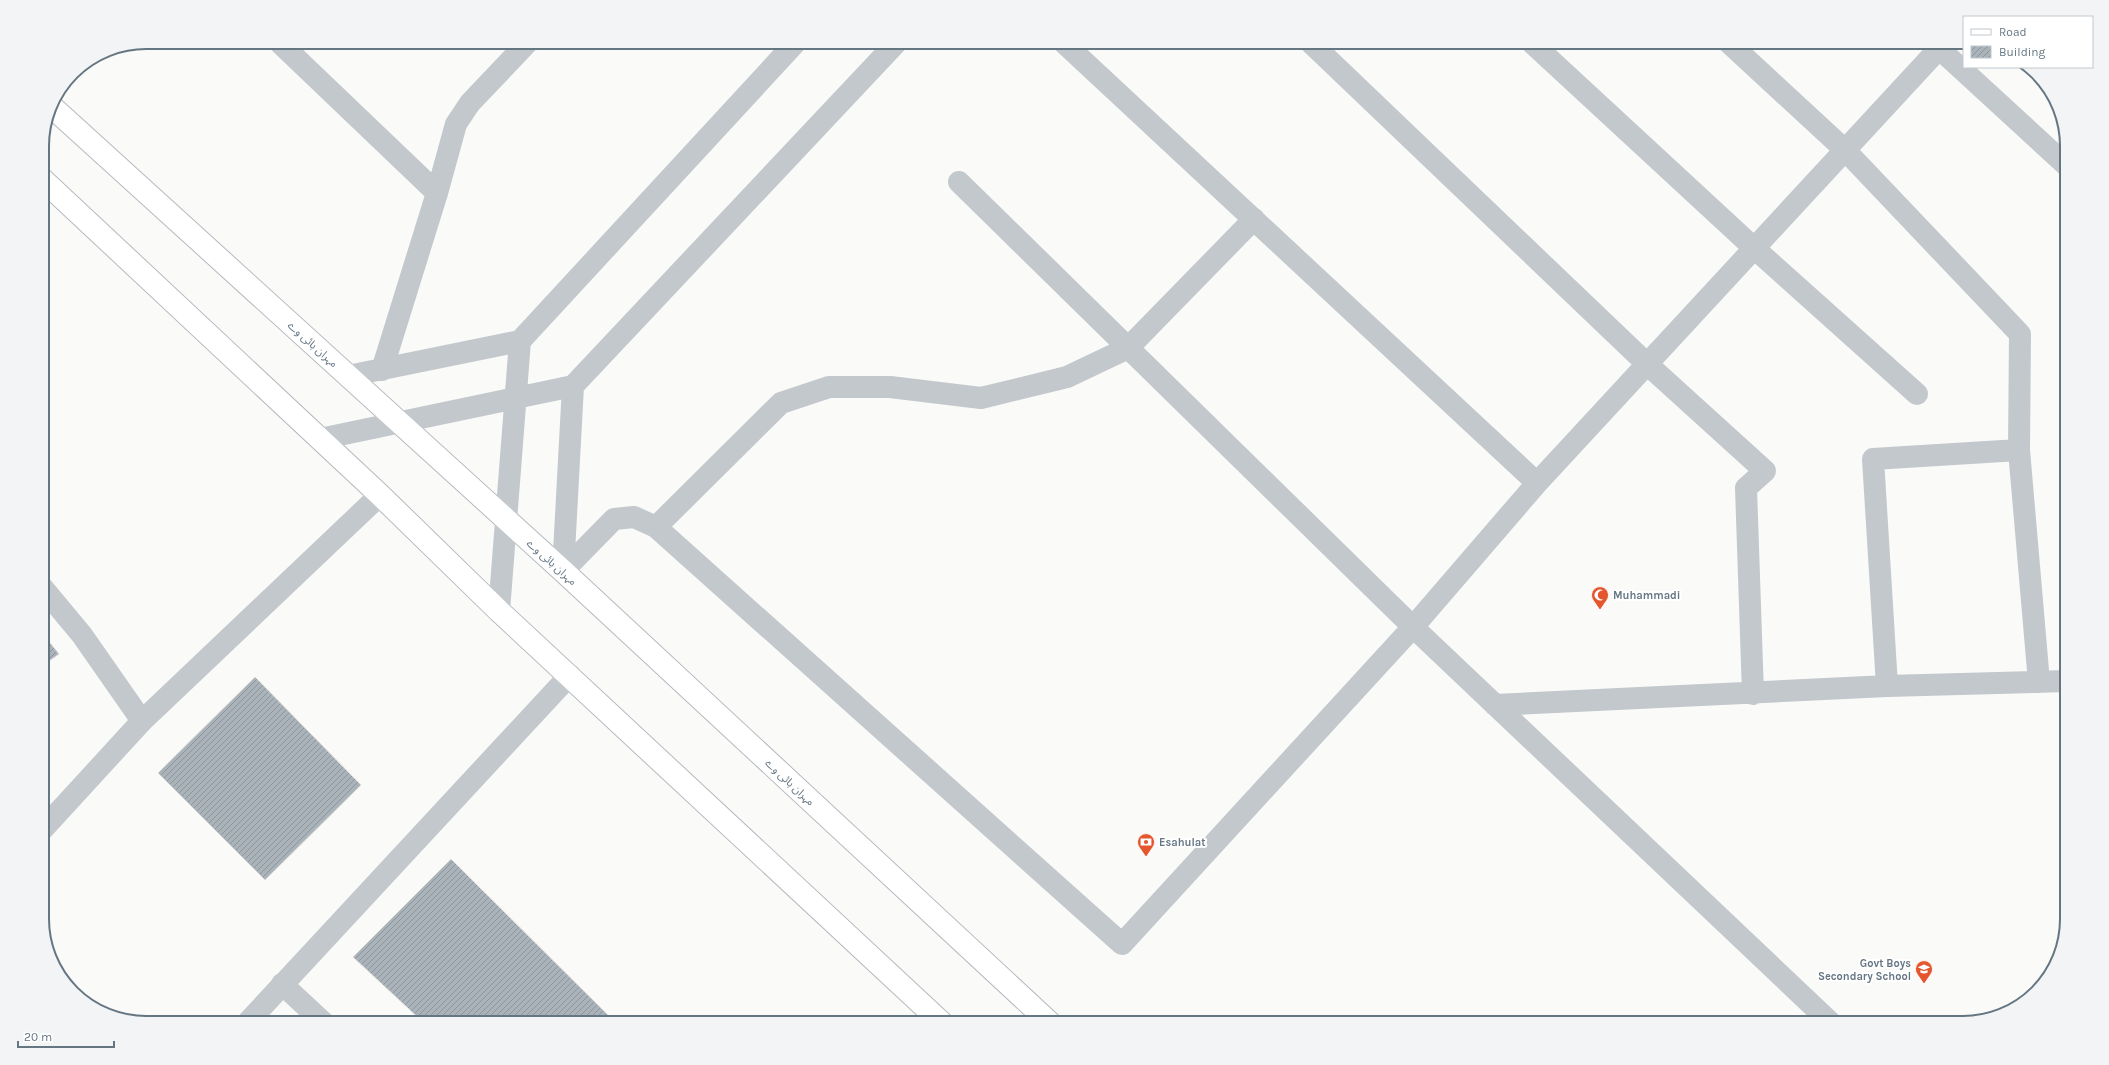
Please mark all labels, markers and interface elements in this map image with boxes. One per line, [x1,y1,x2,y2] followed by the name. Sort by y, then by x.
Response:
[1963,16,2093,68] legend
[1999,25,2027,39] text: Road
[1999,45,2046,59] text: Building
[285,319,340,370] street label: مہران ہائی وے
[524,537,579,588] street label: مہران ہائی وے
[1590,585,1610,610] mosque icon: Muhammadi
[1613,589,1680,602] place label: Muhammadi
[762,756,817,809] street label: مہران ہائی وے
[1136,832,1156,857] bank icon: Esahulat
[1159,836,1206,849] place label: Esahulat
[1818,957,1911,983] place label: Govt Boys Secondary School
[1914,959,1934,984] school or university icon: Govt Boys Secondary School
[18,1023,114,1049] scale bar
[24,1030,52,1044] text: 20 m

